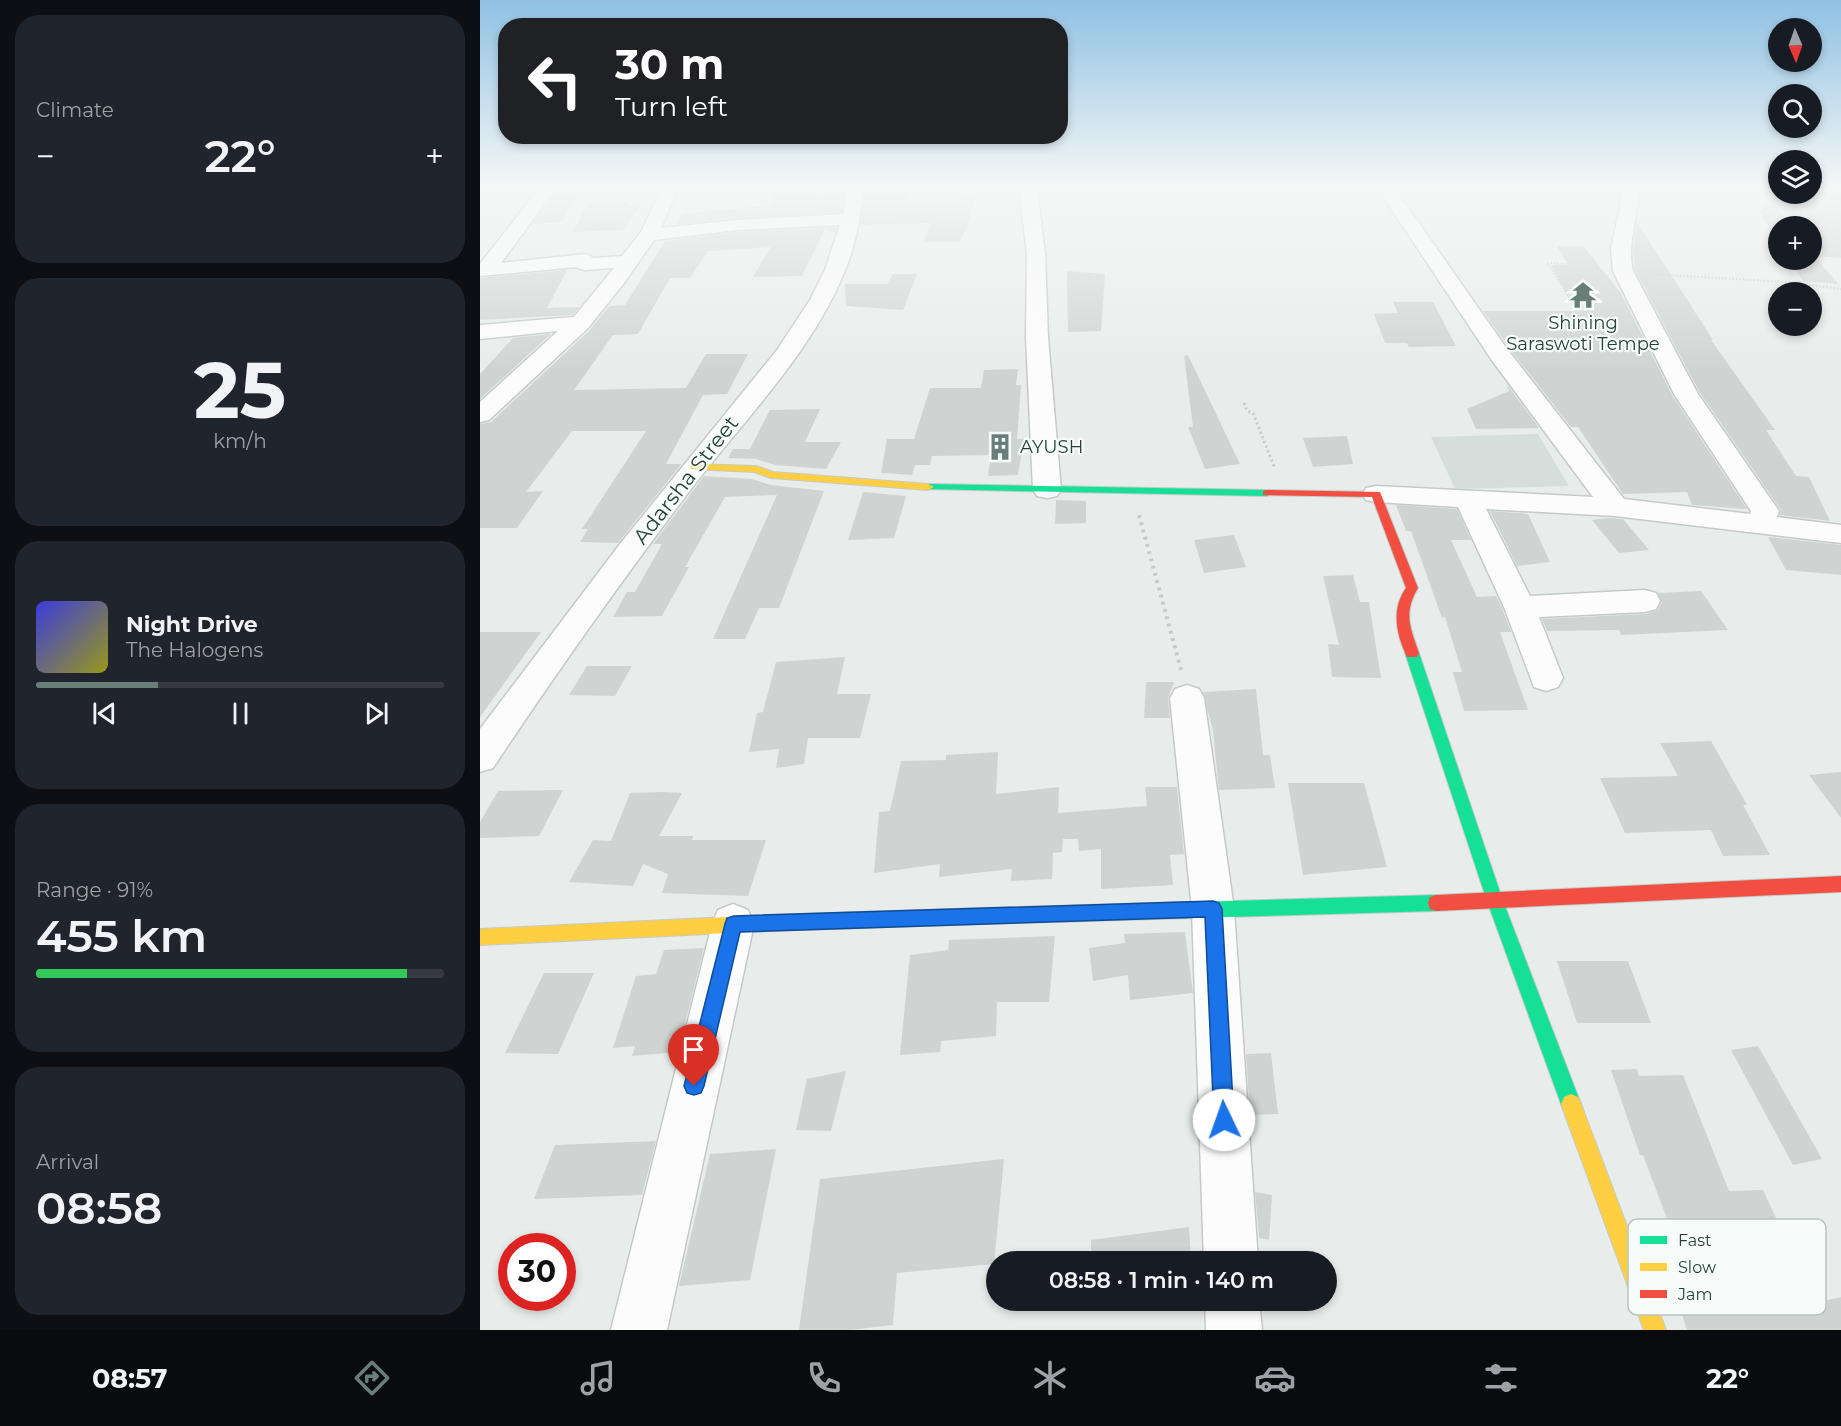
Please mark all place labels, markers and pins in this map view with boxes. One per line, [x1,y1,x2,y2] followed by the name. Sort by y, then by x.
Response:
[1568,280,1598,310] temple icon: Shining Saraswoti Tempe
[1506,312,1660,355] place label: Shining Saraswoti Tempe
[985,432,1015,462] building icon: AYUSH
[1020,436,1083,458] place label: AYUSH
[668,1024,719,1086] pin

